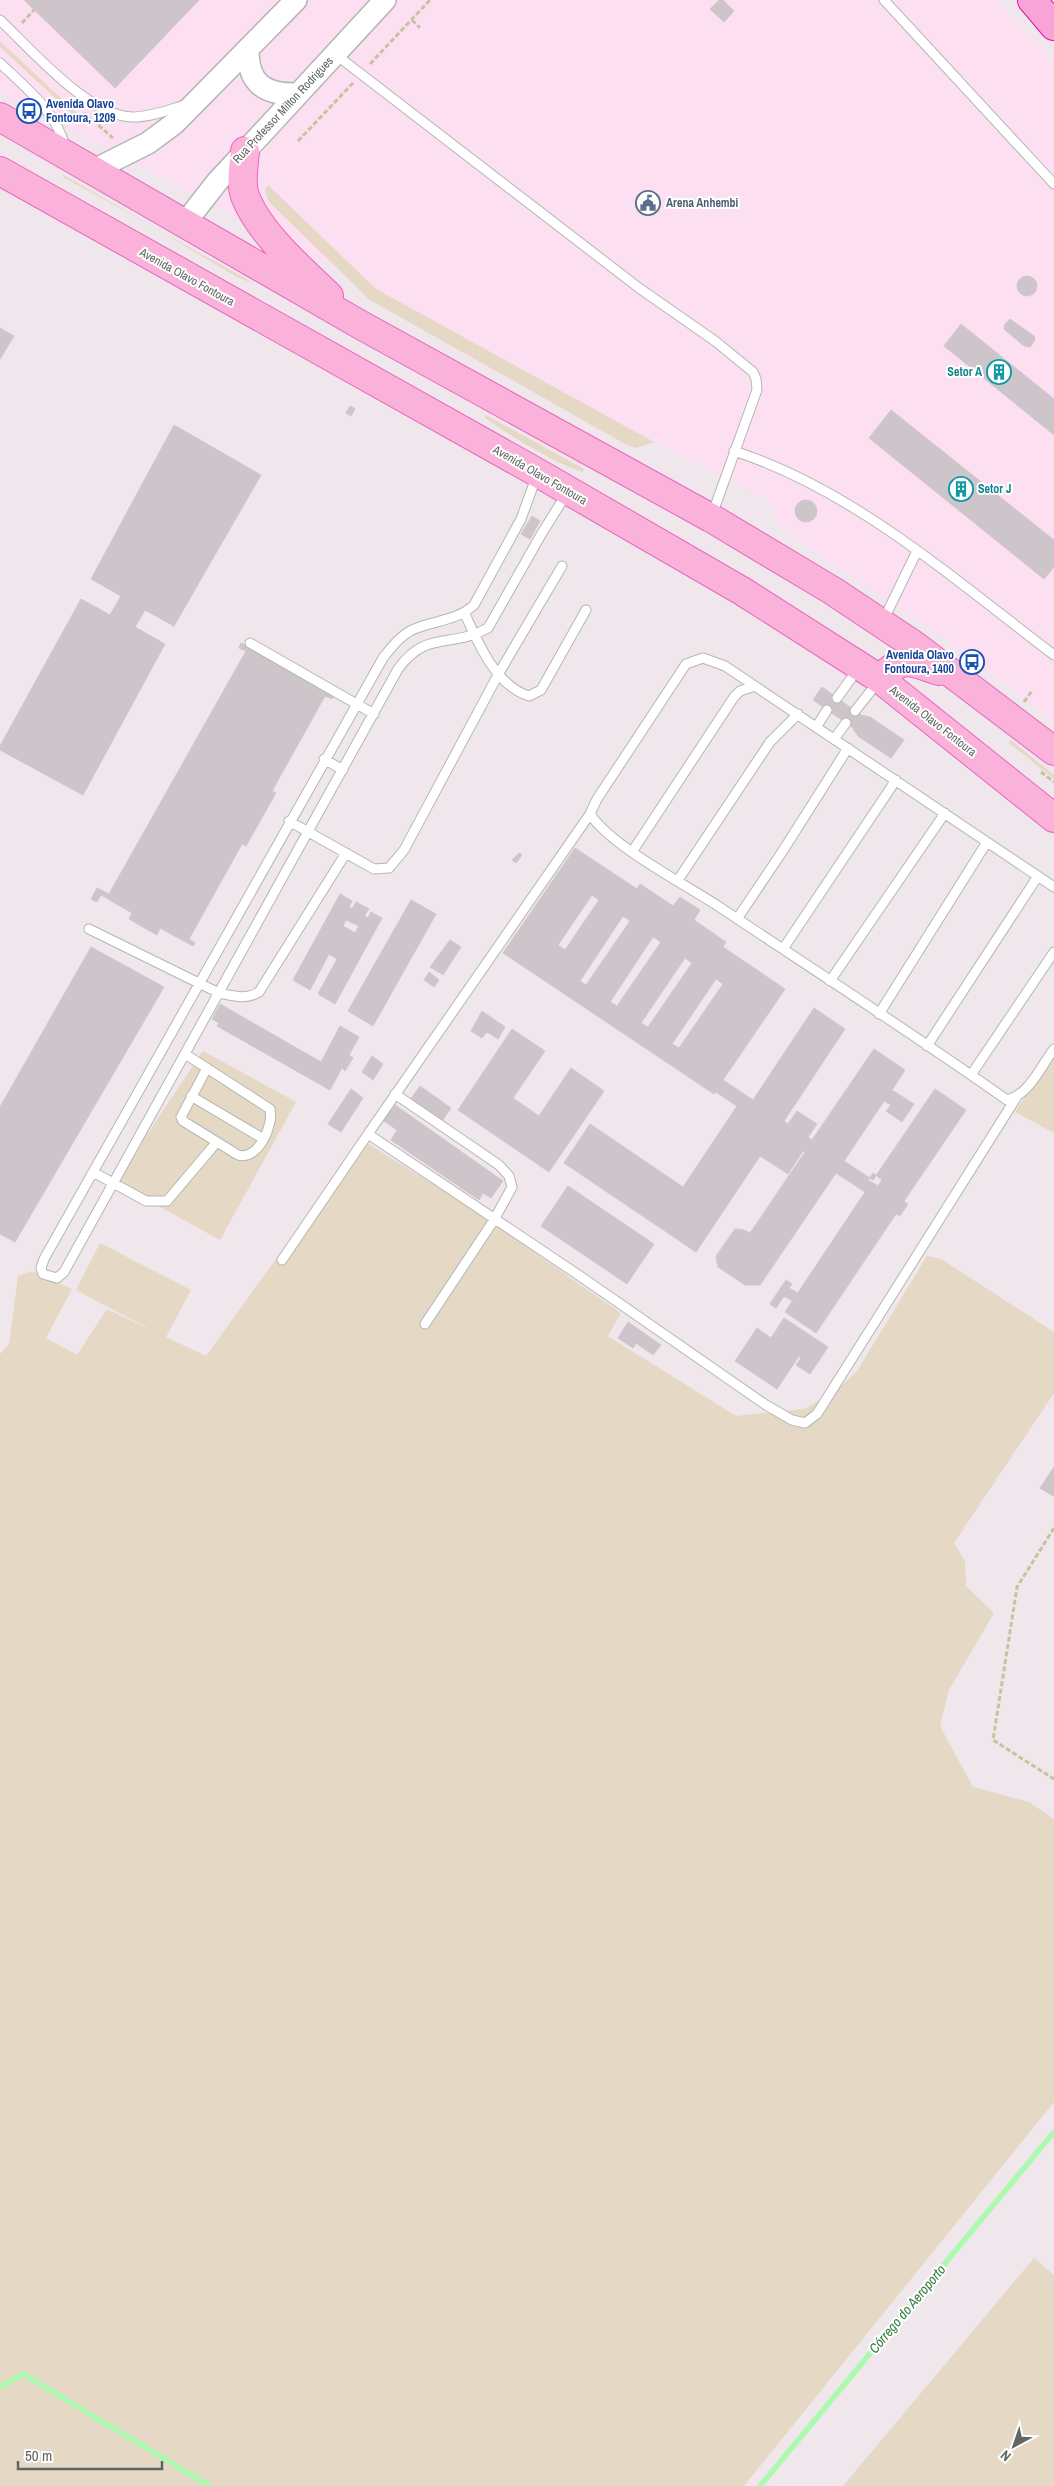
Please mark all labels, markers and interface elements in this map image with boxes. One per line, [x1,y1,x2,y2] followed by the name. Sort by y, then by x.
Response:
[229,53,337,167] street label: Rua Professor Milton Rodrigues
[46,96,116,126] place label: Avenida Olavo Fontoura, 1209
[16,98,42,124] bus stop icon: Avenida Olavo Fontoura, 1209
[635,190,661,216] public building icon: Arena Anhembi
[666,195,739,211] place label: Arena Anhembi
[136,244,238,310] street label: Avenida Olavo Fontoura
[986,359,1012,385] building icon: Setor A
[947,364,983,380] place label: Setor A
[489,441,590,509] street label: Avenida Olavo Fontoura
[948,476,974,502] building icon: Setor J
[978,481,1011,497] place label: Setor J
[884,647,955,677] place label: Avenida Olavo Fontoura, 1400
[959,649,985,675] bus stop icon: Avenida Olavo Fontoura, 1400
[886,681,980,760] street label: Avenida Olavo Fontoura
[865,2261,949,2357] water label: Córrego do Aeroporto
[989,2421,1039,2471] north arrow
[18,2438,161,2470] scale bar
[25,2445,52,2466] text: 50 m
[997,2446,1015,2466] text: N

